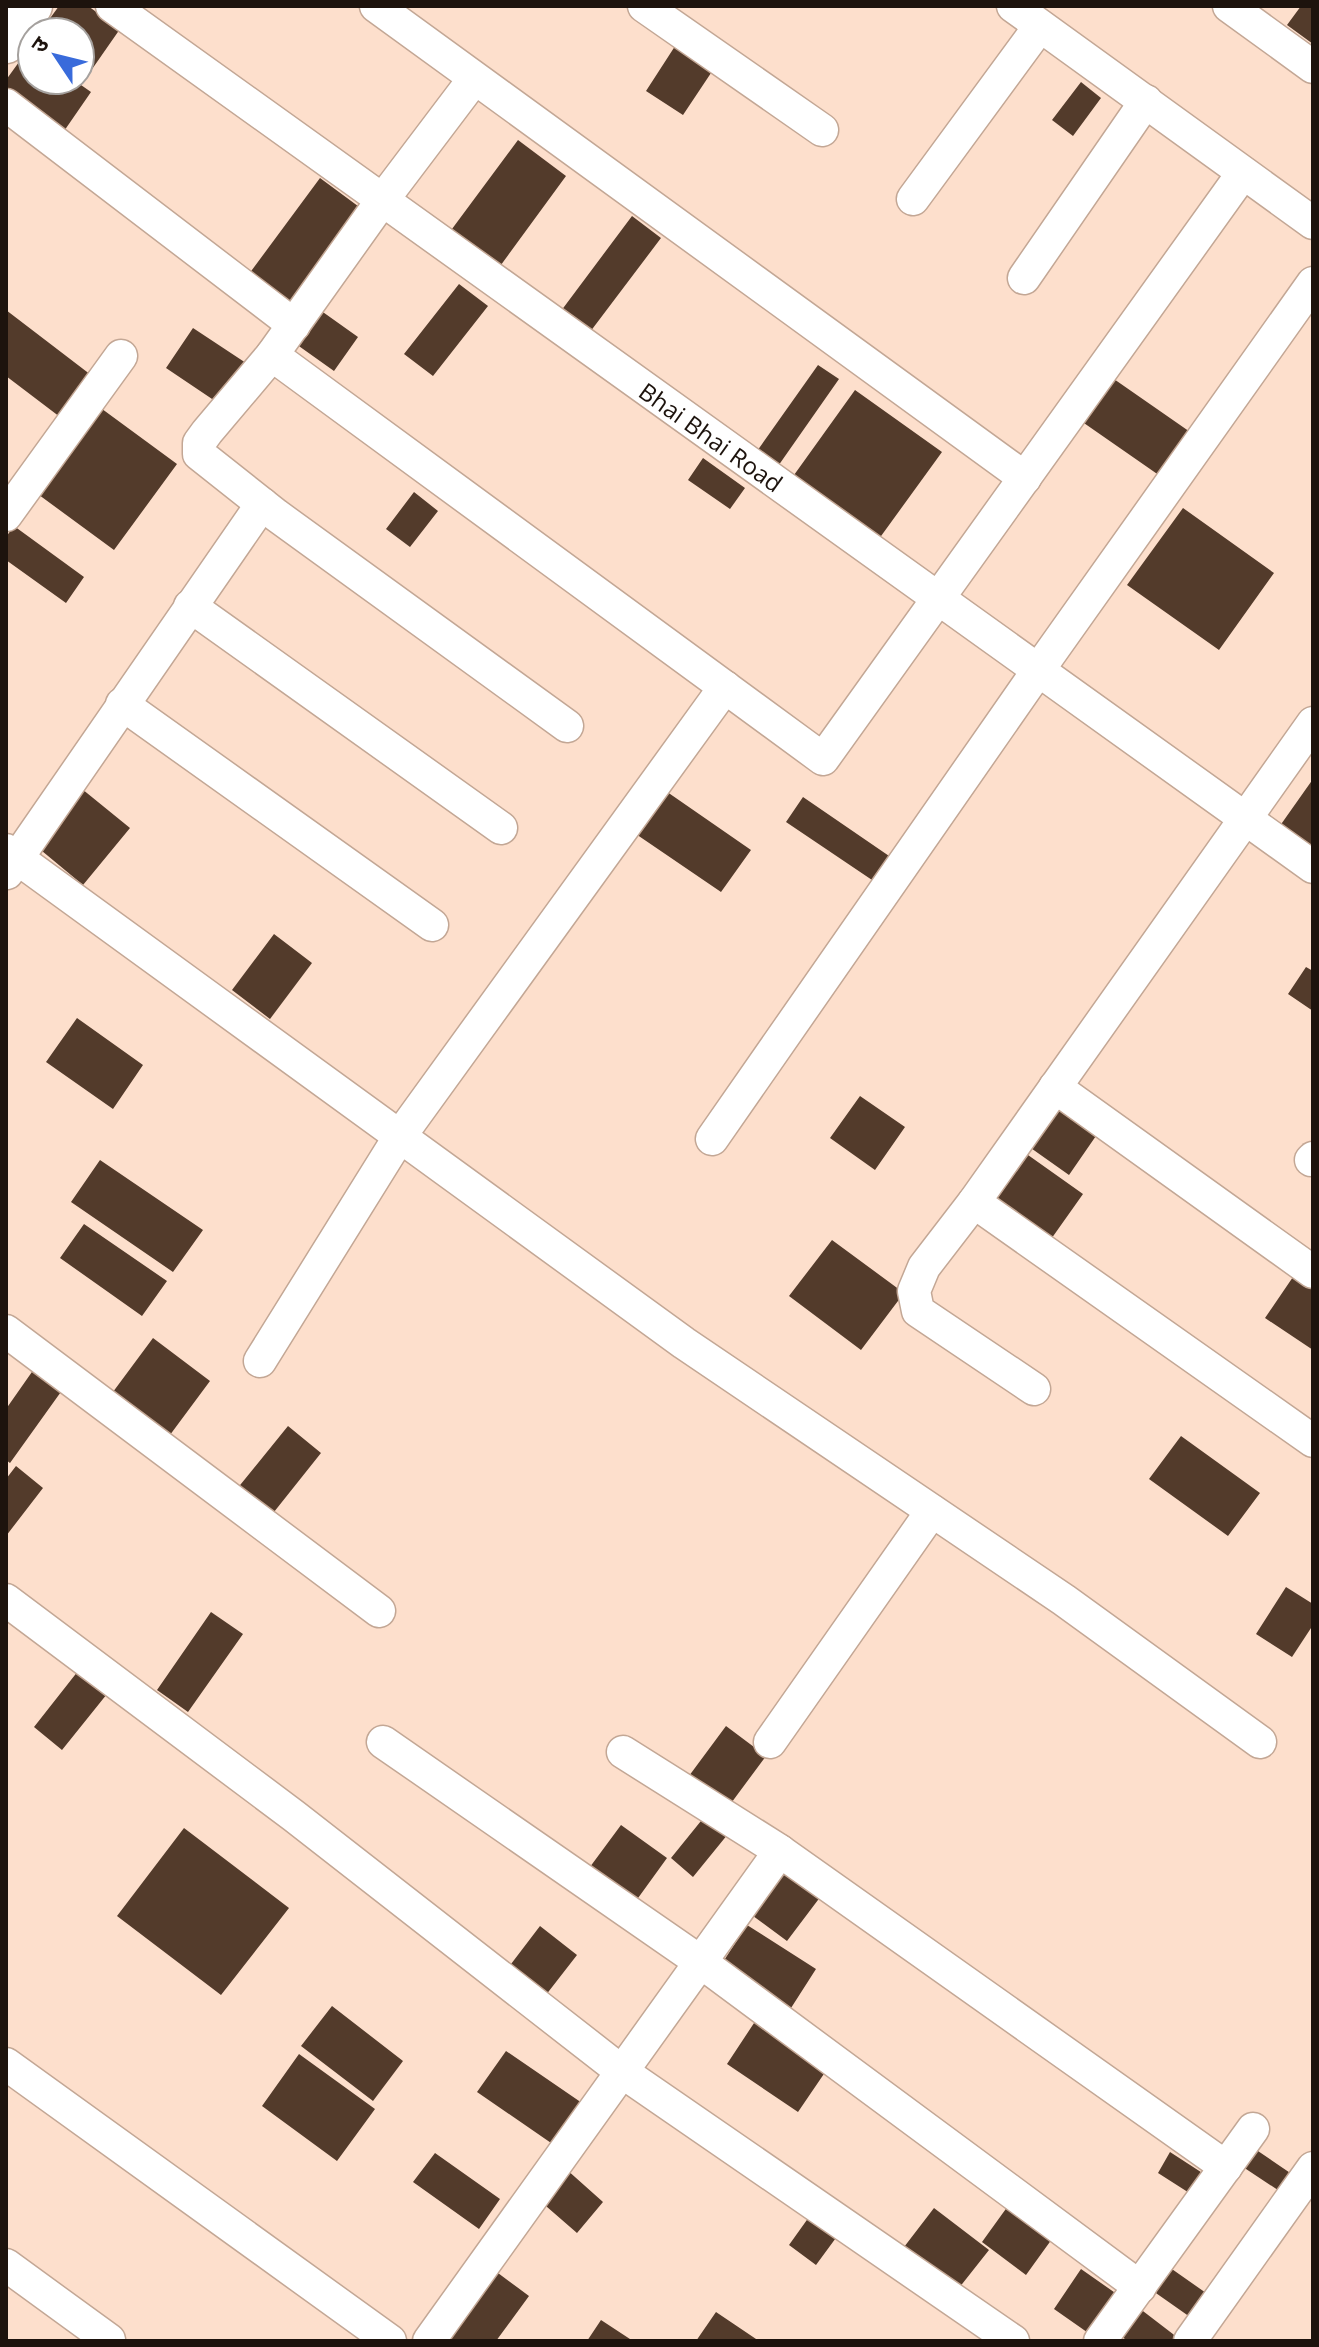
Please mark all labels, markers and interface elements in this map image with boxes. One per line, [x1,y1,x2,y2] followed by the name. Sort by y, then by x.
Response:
[16,16,96,96] north arrow
[23,29,55,58] text: उ
[633,374,790,499] street label: Bhai Bhai Road

